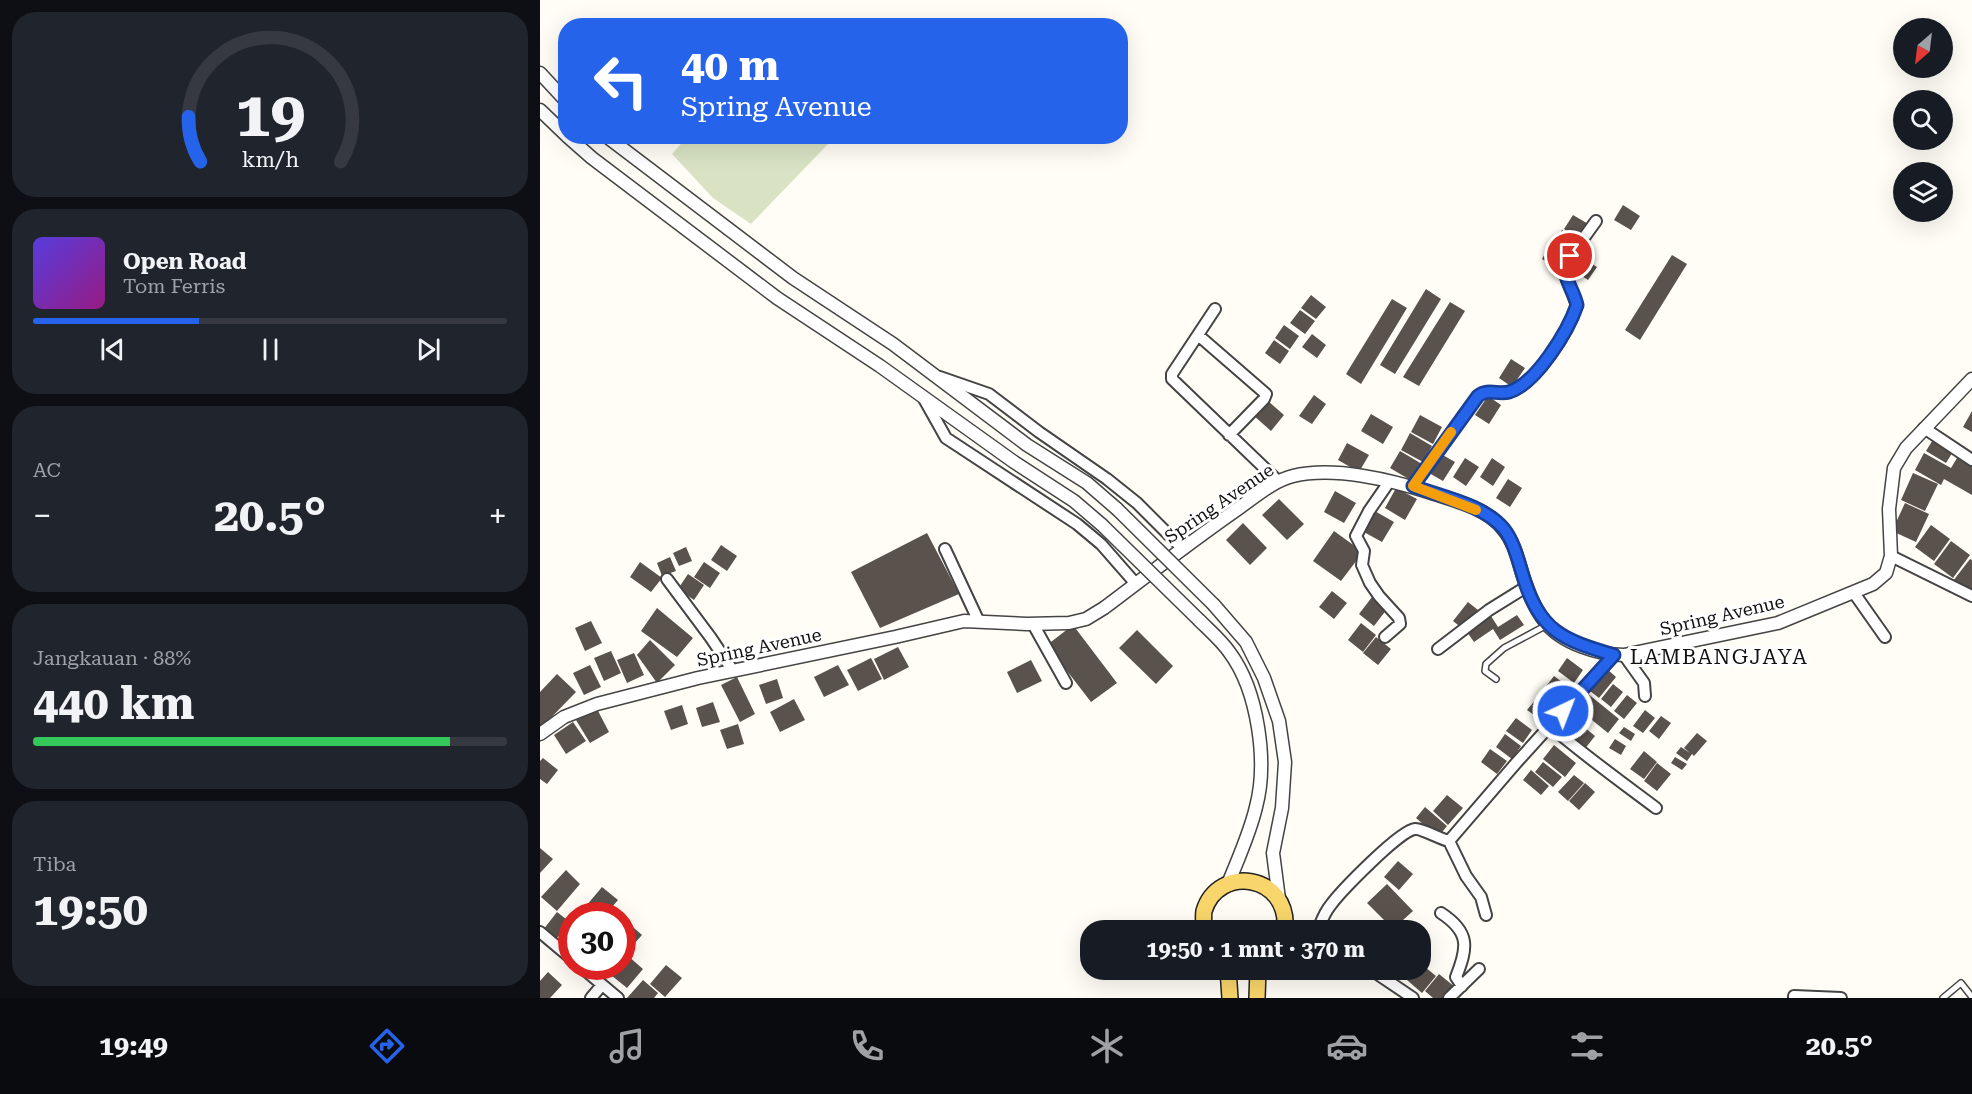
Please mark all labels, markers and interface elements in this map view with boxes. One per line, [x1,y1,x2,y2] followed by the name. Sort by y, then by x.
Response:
[1893,18,1953,78] north arrow
[1893,18,1953,222] map controls
[681,41,779,90] text: 40 m
[582,42,660,120] icon: left
[235,78,305,151] text: 19
[1893,90,1953,150] button: search
[681,91,872,123] text: Spring Avenue
[241,147,299,172] text: km/h
[1893,162,1953,222] button: layers
[1544,230,1595,281] pin
[1553,239,1586,272] icon: arrive
[123,249,246,274] text: Open Road
[123,274,225,298] text: Tom Ferris
[96,333,129,366] icon: previous
[254,333,287,366] icon: pause
[412,333,445,366] icon: next
[33,458,61,482] text: AC
[1160,459,1278,547] street label: Spring Avenue
[214,489,326,542] text: 20.5°
[33,496,51,535] text: −
[489,496,507,535] text: +
[1658,590,1786,640] street label: Spring Avenue
[695,623,823,670] street label: Spring Avenue
[1630,645,1808,669] district label: LAMBANGJAYA
[33,646,191,670] text: Jangkauan · 88%
[33,677,194,730] text: 440 km
[1531,679,1595,743] position arrow
[33,852,76,876] text: Tiba
[33,883,148,936] text: 19:50
[558,902,636,980] speed limit sign: 30
[1146,937,1365,962] text: 19:50 · 1 mnt · 370 m
[366,1025,408,1067] icon: directions
[606,1025,648,1067] icon: music
[846,1025,888,1067] icon: phone
[1086,1025,1128,1067] icon: climate
[1326,1025,1368,1067] icon: car
[1566,1025,1608,1067] icon: filters
[99,1030,168,1062] text: 19:49
[1806,1030,1873,1062] text: 20.5°

